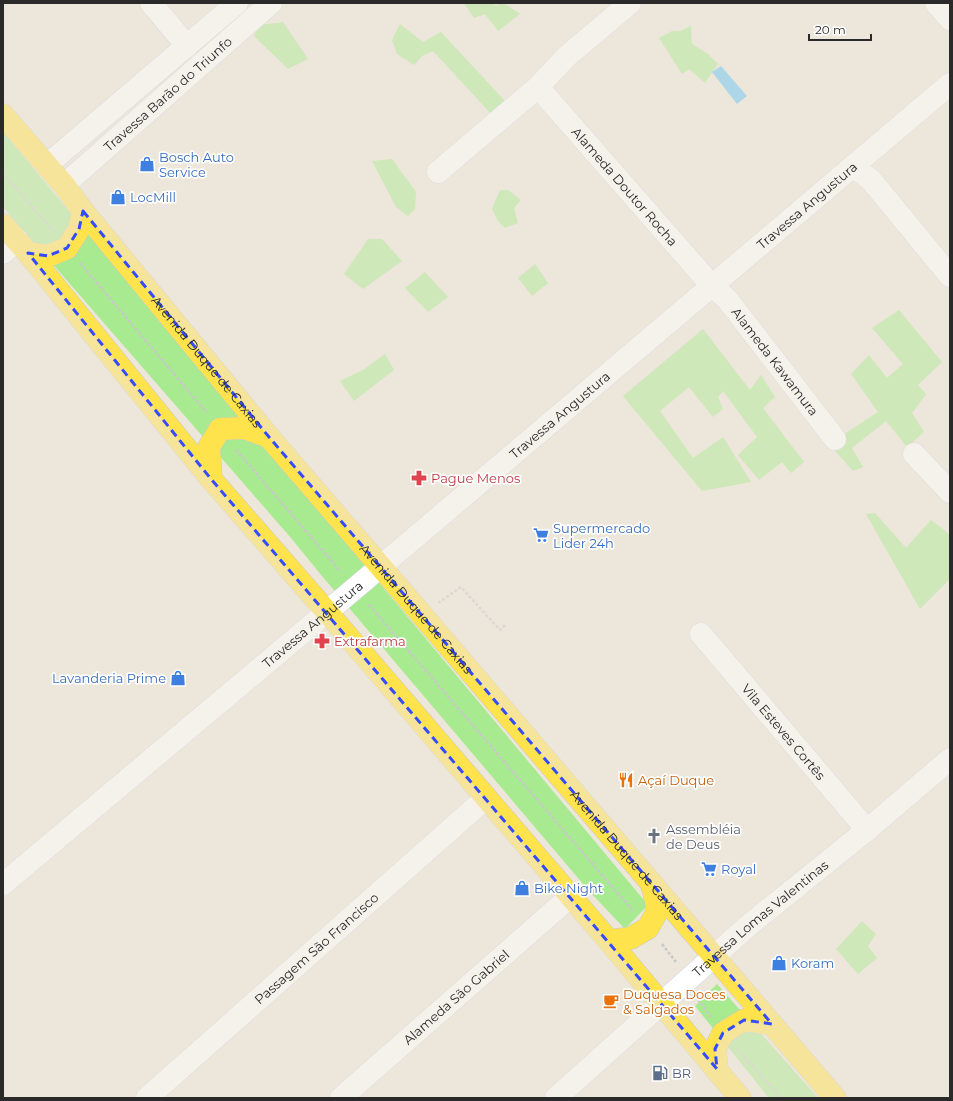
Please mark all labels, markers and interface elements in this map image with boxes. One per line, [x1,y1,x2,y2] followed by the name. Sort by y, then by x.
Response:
[809,16,871,42] scale bar
[815,22,846,37] text: 20 m
[100,33,235,155] street label: Travessa Barão do Triunfo
[569,124,681,249] street label: Alameda Doutor Rocha
[159,149,234,180] place label: Bosch Auto Service
[138,155,156,173] shop icon: Bosch Auto Service
[753,158,860,252] street label: Travessa Angustura
[109,188,127,206] shop icon: LocMill
[130,189,176,205] place label: LocMill
[148,292,266,431] street label: Avenida Duque de Caxias
[728,304,822,419] street label: Alameda Kawamura
[506,368,613,462] street label: Travessa Angustura
[410,469,428,487] pharmacy icon: Pague Menos
[431,470,520,486] place label: Pague Menos
[553,520,650,551] place label: Supermercado Lider 24h
[532,526,550,544] supermarket icon: Supermercado Lider 24h
[357,540,476,677] street label: Avenida Duque de Caxias
[259,577,366,671] street label: Travessa Angustura
[313,632,331,650] pharmacy icon: Extrafarma
[334,633,406,649] place label: Extrafarma
[169,669,187,687] shop icon: Lavanderia Prime
[52,670,166,686] place label: Lavanderia Prime
[739,680,829,783] street label: Vila Esteves Cortês
[617,771,635,789] restaurant icon: Açaí Duque
[638,772,714,788] place label: Açaí Duque
[567,787,687,923] street label: Avenida Duque de Caxias
[666,821,741,852] place label: Assembléia de Deus
[645,827,663,845] church icon: Assembléia de Deus
[689,857,831,980] street label: Travessa Lomas Valentinas
[700,860,718,878] supermarket icon: Royal
[721,861,756,877] place label: Royal
[513,879,531,897] shop icon: Bike Night
[534,880,603,896] place label: Bike Night
[251,889,382,1007] street label: Passagem São Francisco
[400,946,512,1048] street label: Alameda São Gabriel
[770,954,788,972] shop icon: Koram
[791,955,834,971] place label: Koram
[623,986,726,1017] place label: Duquesa Doces & Salgados
[602,992,620,1010] cafe icon: Duquesa Doces & Salgados
[651,1064,669,1082] fuel station icon: BR
[672,1065,691,1081] place label: BR

